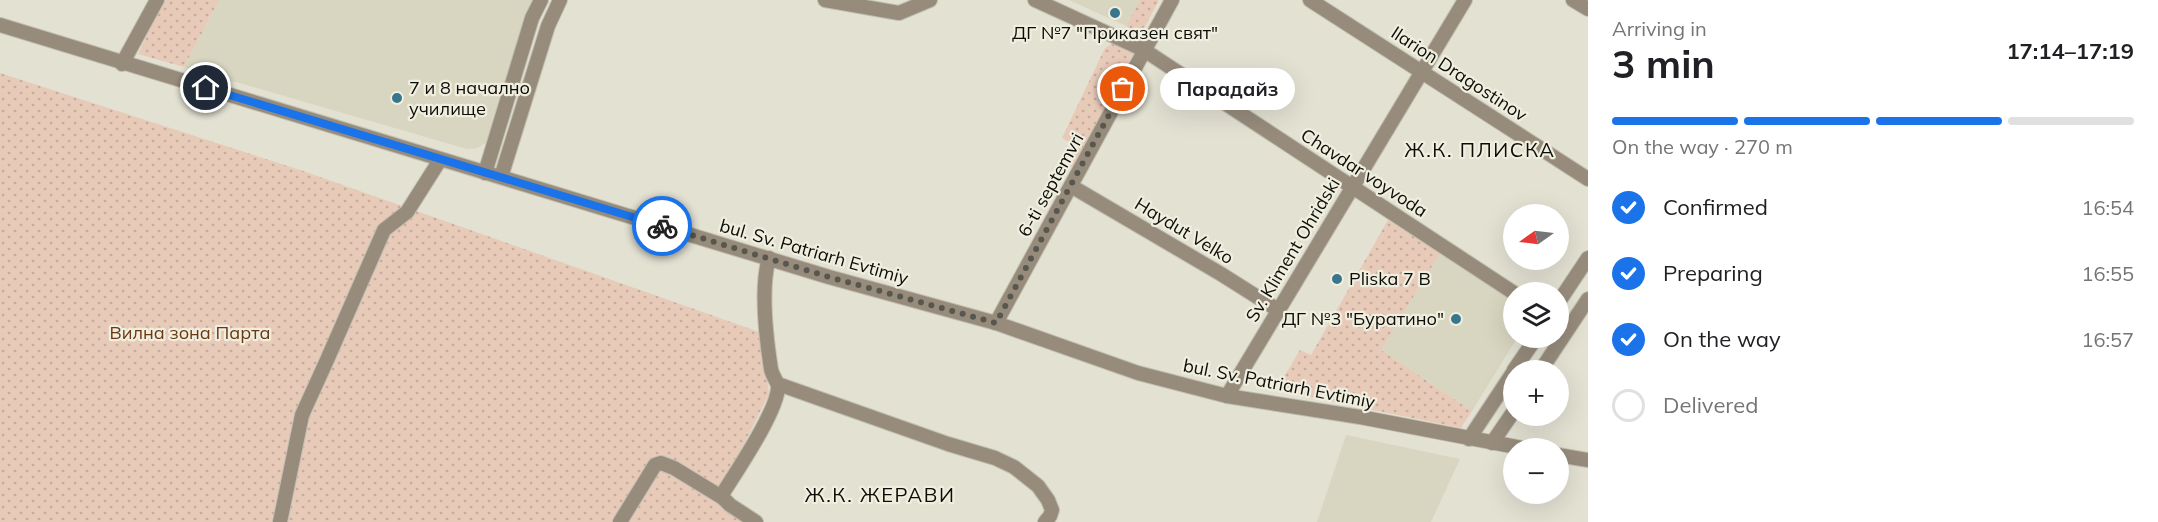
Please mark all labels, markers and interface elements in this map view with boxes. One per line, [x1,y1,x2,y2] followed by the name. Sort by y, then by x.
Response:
[1108,6,1122,20] marker: ДГ №7 "Приказен свят"
[1612,16,1707,41] text: Arriving in
[1012,21,1218,44] place label: ДГ №7 "Приказен свят"
[1387,21,1532,126] street label: Ilarion Dragostinov
[2006,37,2134,65] text: 17:14–17:19
[1612,39,1715,88] text: 3 min
[180,62,231,113] pin
[1097,63,1148,114] pin
[1159,68,1294,110] callout: Парадайз
[189,71,222,104] icon: home
[1106,72,1139,105] icon: bag
[409,76,530,120] place label: 7 и 8 начално училище
[1177,76,1278,101] text: Парадайз
[390,91,404,105] marker: 7 и 8 начално училище
[1297,123,1432,222] street label: Chavdar voyvoda
[1013,129,1089,241] street label: 6-ti septemvri
[1612,134,1793,159] text: On the way · 270 m
[1405,137,1555,162] district label: Ж.К. ПЛИСКА
[1240,173,1345,326] street label: Sv. Kliment Ohridski
[1612,191,1645,224] icon: check
[1131,192,1238,269] street label: Haydut Velko
[1663,193,1768,221] text: Confirmed
[2081,195,2134,220] text: 16:54
[632,196,692,256] courier
[1503,204,1569,270] north arrow
[1503,204,1569,504] map controls
[646,210,679,243] icon: bike
[717,214,911,290] street label: bul. Sv. Patriarh Evtimiy
[1612,257,1645,290] icon: check
[1663,259,1763,287] text: Preparing
[2081,261,2134,286] text: 16:55
[1349,267,1431,290] place label: Pliska 7 B
[1330,272,1344,286] marker: Pliska 7 B
[1503,282,1569,348] button: layers
[1282,307,1444,330] place label: ДГ №3 "Буратино"
[1449,312,1463,326] marker: ДГ №3 "Буратино"
[110,321,270,344] park label: Вилна зона Парта
[1612,323,1645,356] icon: check
[1663,325,1781,353] text: On the way
[2081,327,2134,352] text: 16:57
[1181,354,1377,413] street label: bul. Sv. Patriarh Evtimiy
[1503,360,1569,426] button: +
[1663,391,1758,419] text: Delivered
[1503,438,1569,504] button: −
[805,482,955,507] district label: Ж.К. ЖЕРАВИ

